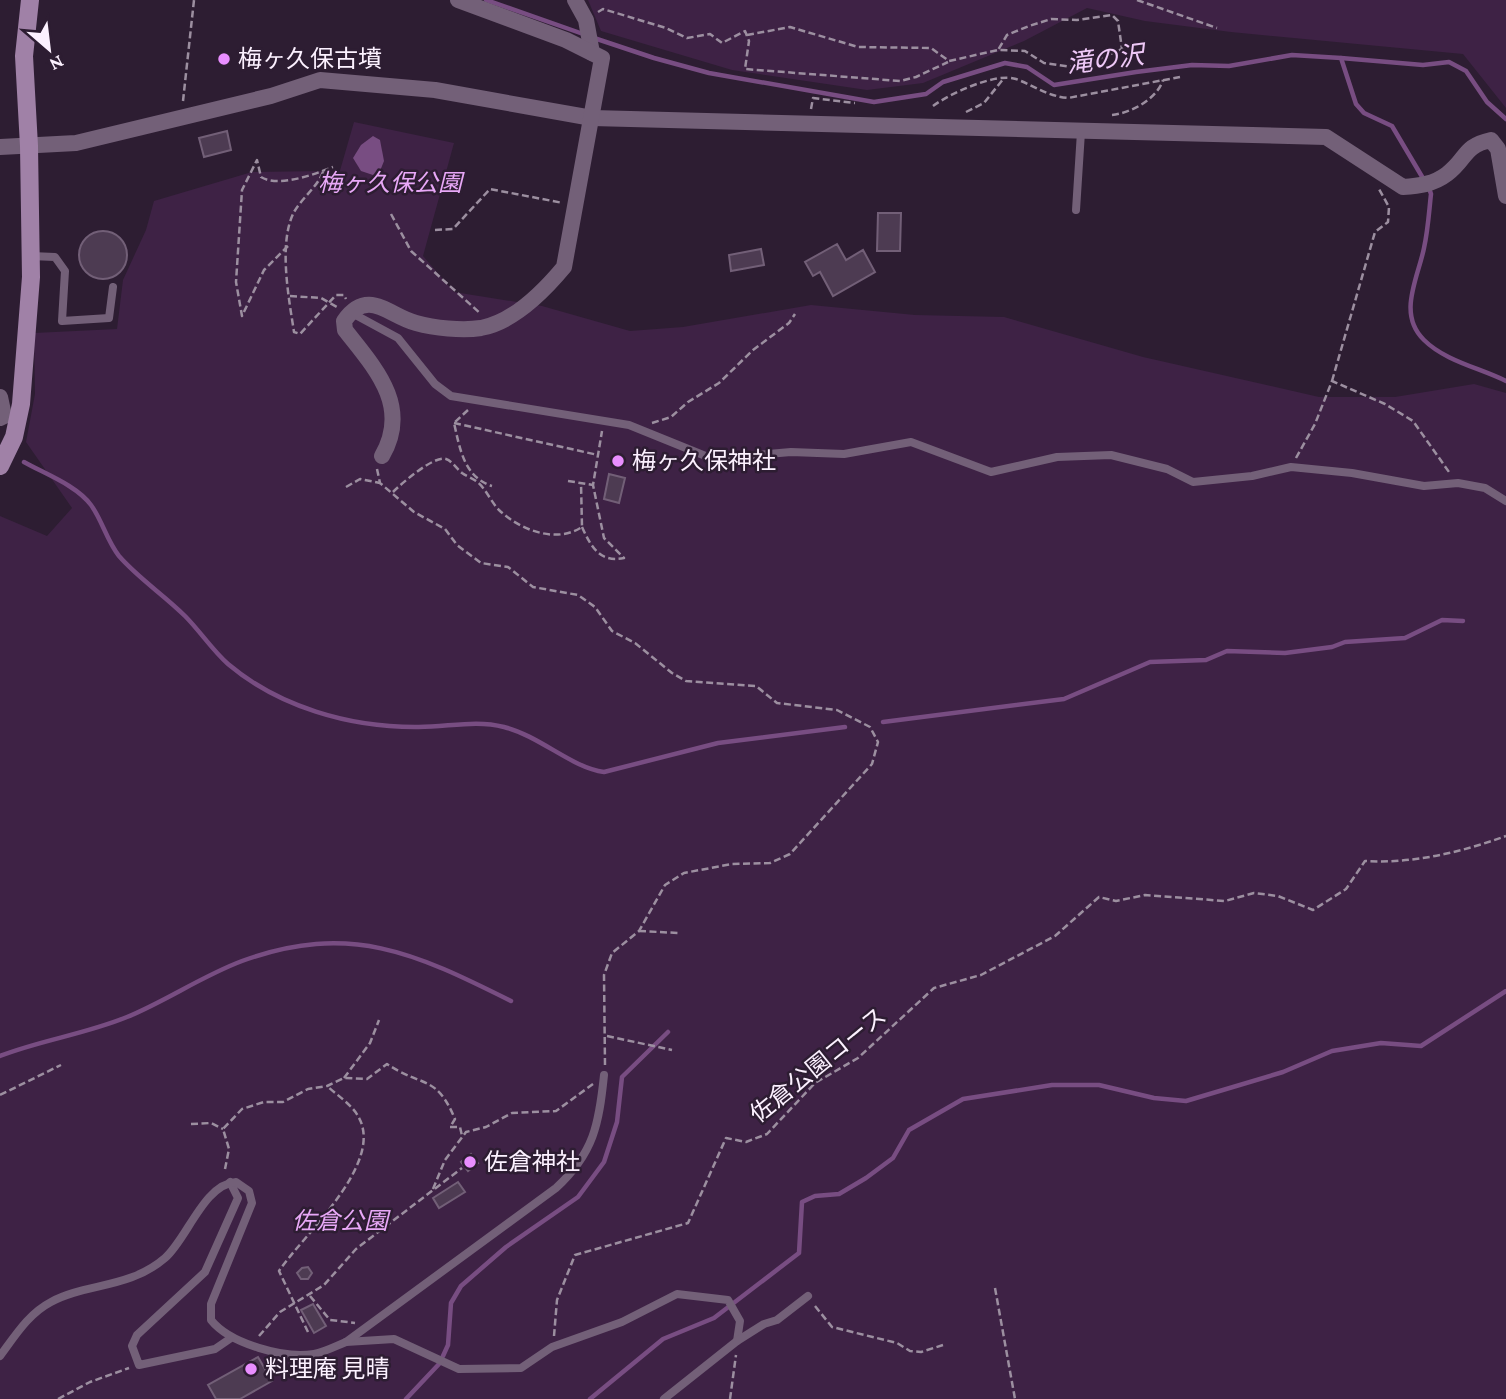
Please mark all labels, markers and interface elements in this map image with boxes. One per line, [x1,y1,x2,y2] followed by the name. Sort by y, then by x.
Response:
[14,14,84,84] north arrow
[1065,40,1149,79] water label: 滝の沢
[238,45,382,72] place label: 梅ヶ久保古墳
[46,51,67,76] text: N
[216,51,232,67] marker: 梅ヶ久保古墳
[318,169,465,196] park label: 梅ヶ久保公園
[632,447,776,474] place label: 梅ヶ久保神社
[610,453,626,469] marker: 梅ヶ久保神社
[744,1002,891,1128] street label: 佐倉公園コース
[484,1148,580,1175] place label: 佐倉神社
[462,1154,478,1170] marker: 佐倉神社
[292,1207,391,1234] park label: 佐倉公園
[265,1355,390,1382] place label: 料理庵 見晴
[243,1361,259,1377] marker: 料理庵 見晴

